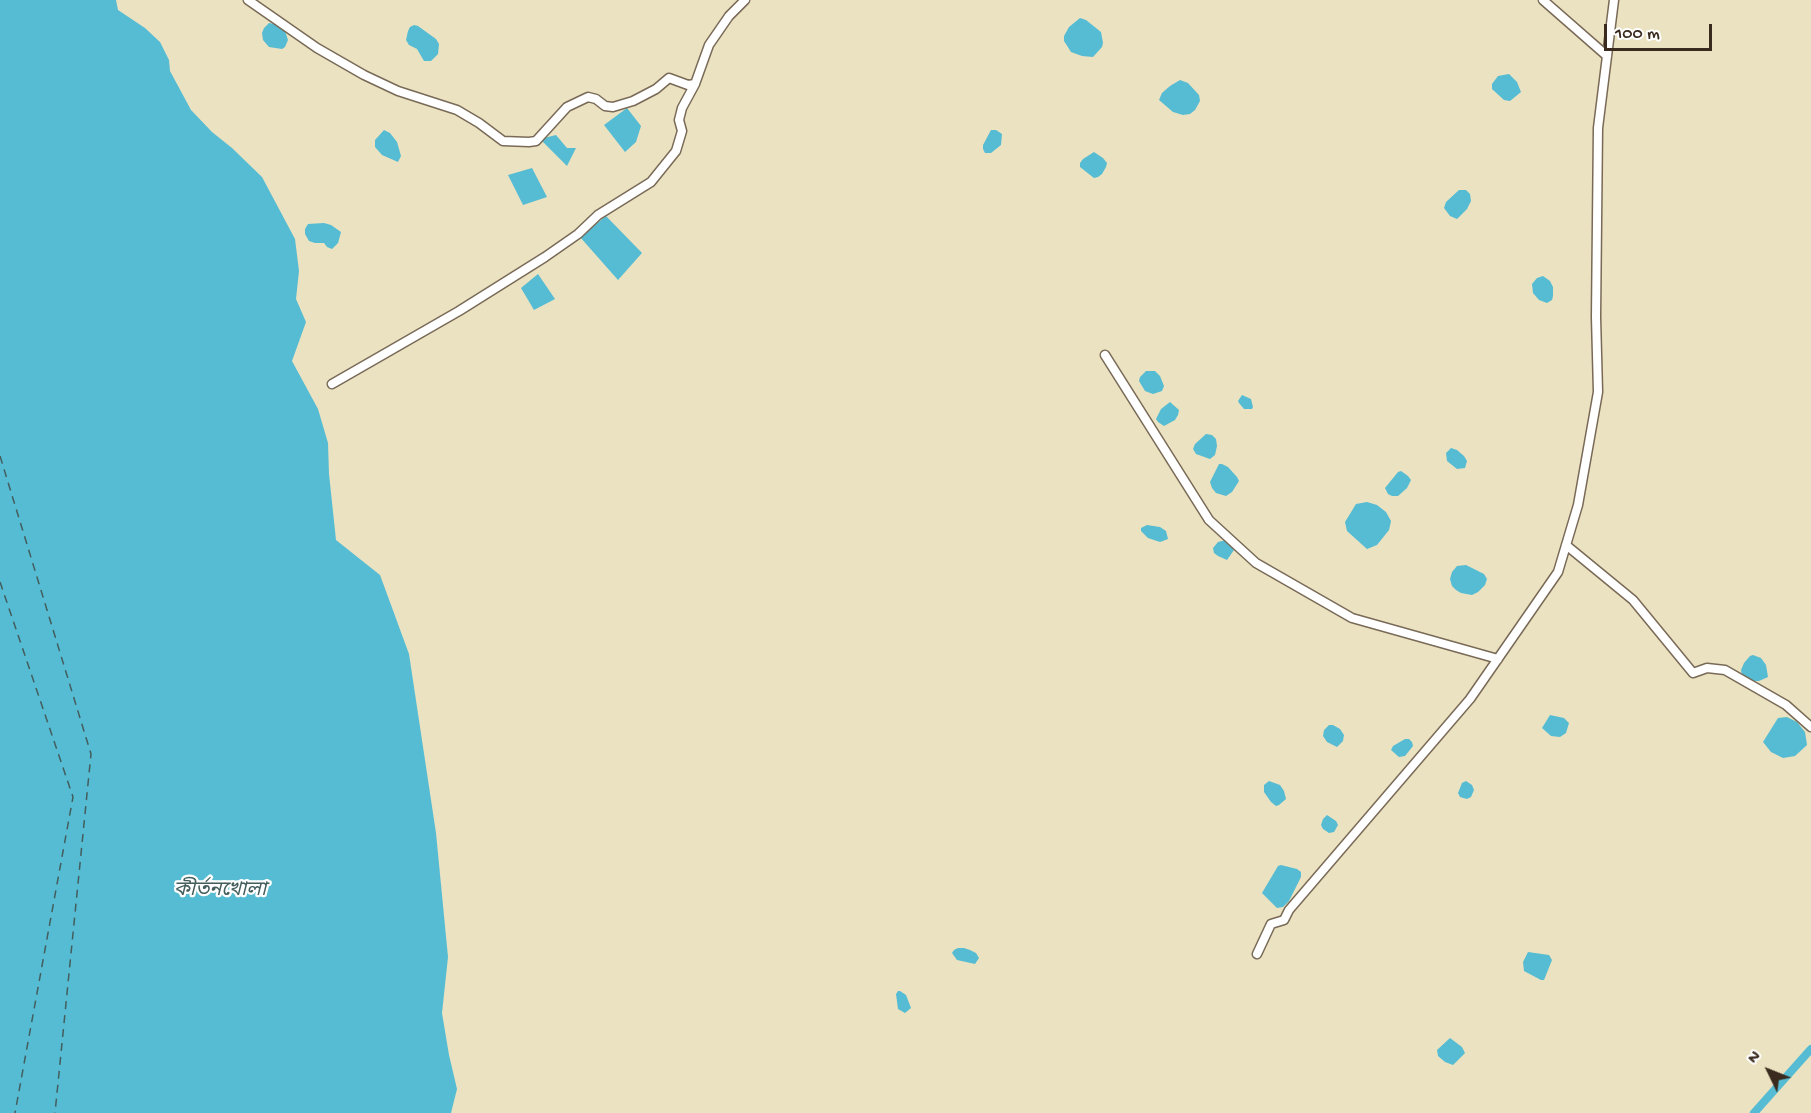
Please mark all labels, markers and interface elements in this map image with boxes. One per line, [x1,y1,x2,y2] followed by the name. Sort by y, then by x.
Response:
[1607,12,1715,50] scale bar
[1615,24,1660,45] text: 100 m
[174,880,266,904] water label: কীর্তনখোলা
[1739,1041,1799,1101] north arrow
[1745,1048,1766,1069] text: N

